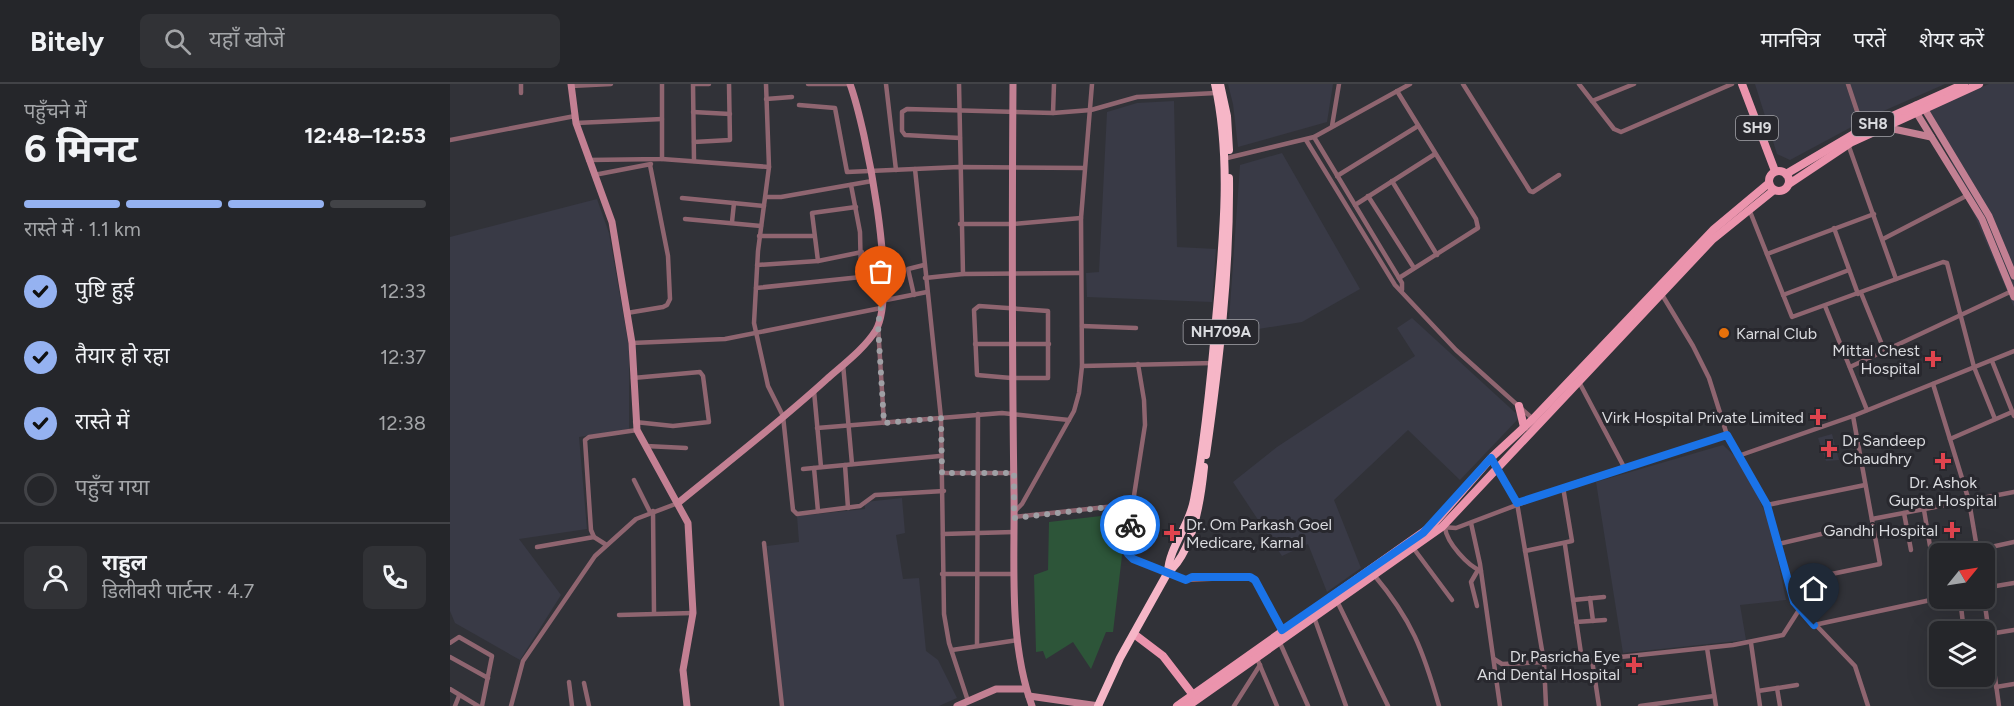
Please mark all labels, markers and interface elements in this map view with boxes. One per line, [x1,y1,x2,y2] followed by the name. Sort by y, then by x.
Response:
[140,14,560,68] search box
[30,24,104,58] text: Bitely
[161,25,194,58] icon: search
[209,26,285,53] text: यहाँ खोजें
[1761,27,1821,52] text: मानचित्र
[1854,27,1886,52] text: परतें
[1919,27,1984,52] text: शेयर करें
[24,99,87,123] text: पहुँचने में
[1852,112,1894,136] road number: SH8
[1736,116,1778,140] road number: SH9
[304,122,426,149] text: 12:48–12:53
[24,125,138,172] text: 6 मिनट
[24,217,141,241] text: रास्ते में · 1.1 km
[855,246,906,308] pin
[864,255,897,288] icon: bag
[24,275,57,308] icon: check
[75,276,134,303] text: पुष्टि हुई
[380,279,426,303] text: 12:33
[1184,320,1258,344] road number: NH709A
[1736,324,1817,343] place label: Karnal Club
[1717,326,1731,340] marker: Karnal Club
[24,341,57,374] icon: check
[1832,341,1920,378] place label: Mittal Chest Hospital
[75,342,170,369] text: तैयार हो रहा
[380,345,426,369] text: 12:37
[1924,350,1942,368] marker: Mittal Chest Hospital
[24,407,57,440] icon: check
[75,408,129,435] text: रास्ते में
[1602,408,1804,427] place label: Virk Hospital Private Limited
[1809,408,1827,426] marker: Virk Hospital Private Limited
[378,411,426,435] text: 12:38
[1842,431,1926,468] place label: Dr Sandeep Chaudhry
[1820,440,1838,458] marker: Dr Sandeep Chaudhry
[1934,452,1952,470] marker: Dr. Ashok Gupta Hospital
[1889,473,1997,510] place label: Dr. Ashok Gupta Hospital
[75,474,149,501] text: पहुँच गया
[1100,495,1160,555] courier
[1114,509,1147,542] icon: bike
[1186,515,1332,552] place label: Dr. Om Parkash Goel Medicare, Karnal
[1823,521,1938,540] place label: Gandhi Hospital
[1943,521,1961,539] marker: Gandhi Hospital
[1163,524,1181,542] marker: Dr. Om Parkash Goel Medicare, Karnal
[1929,543,1995,609] north arrow
[1929,543,1995,687] map controls
[24,546,87,609] button: person
[363,546,426,609] button: phone
[102,549,147,576] text: राहुल
[1788,563,1839,625] pin
[1797,572,1830,605] icon: home
[102,579,254,603] text: डिलीवरी पार्टनर · 4.7
[1929,621,1995,687] button: layers
[1477,647,1620,684] place label: Dr Pasricha Eye And Dental Hospital
[1625,656,1643,674] marker: Dr Pasricha Eye And Dental Hospital

